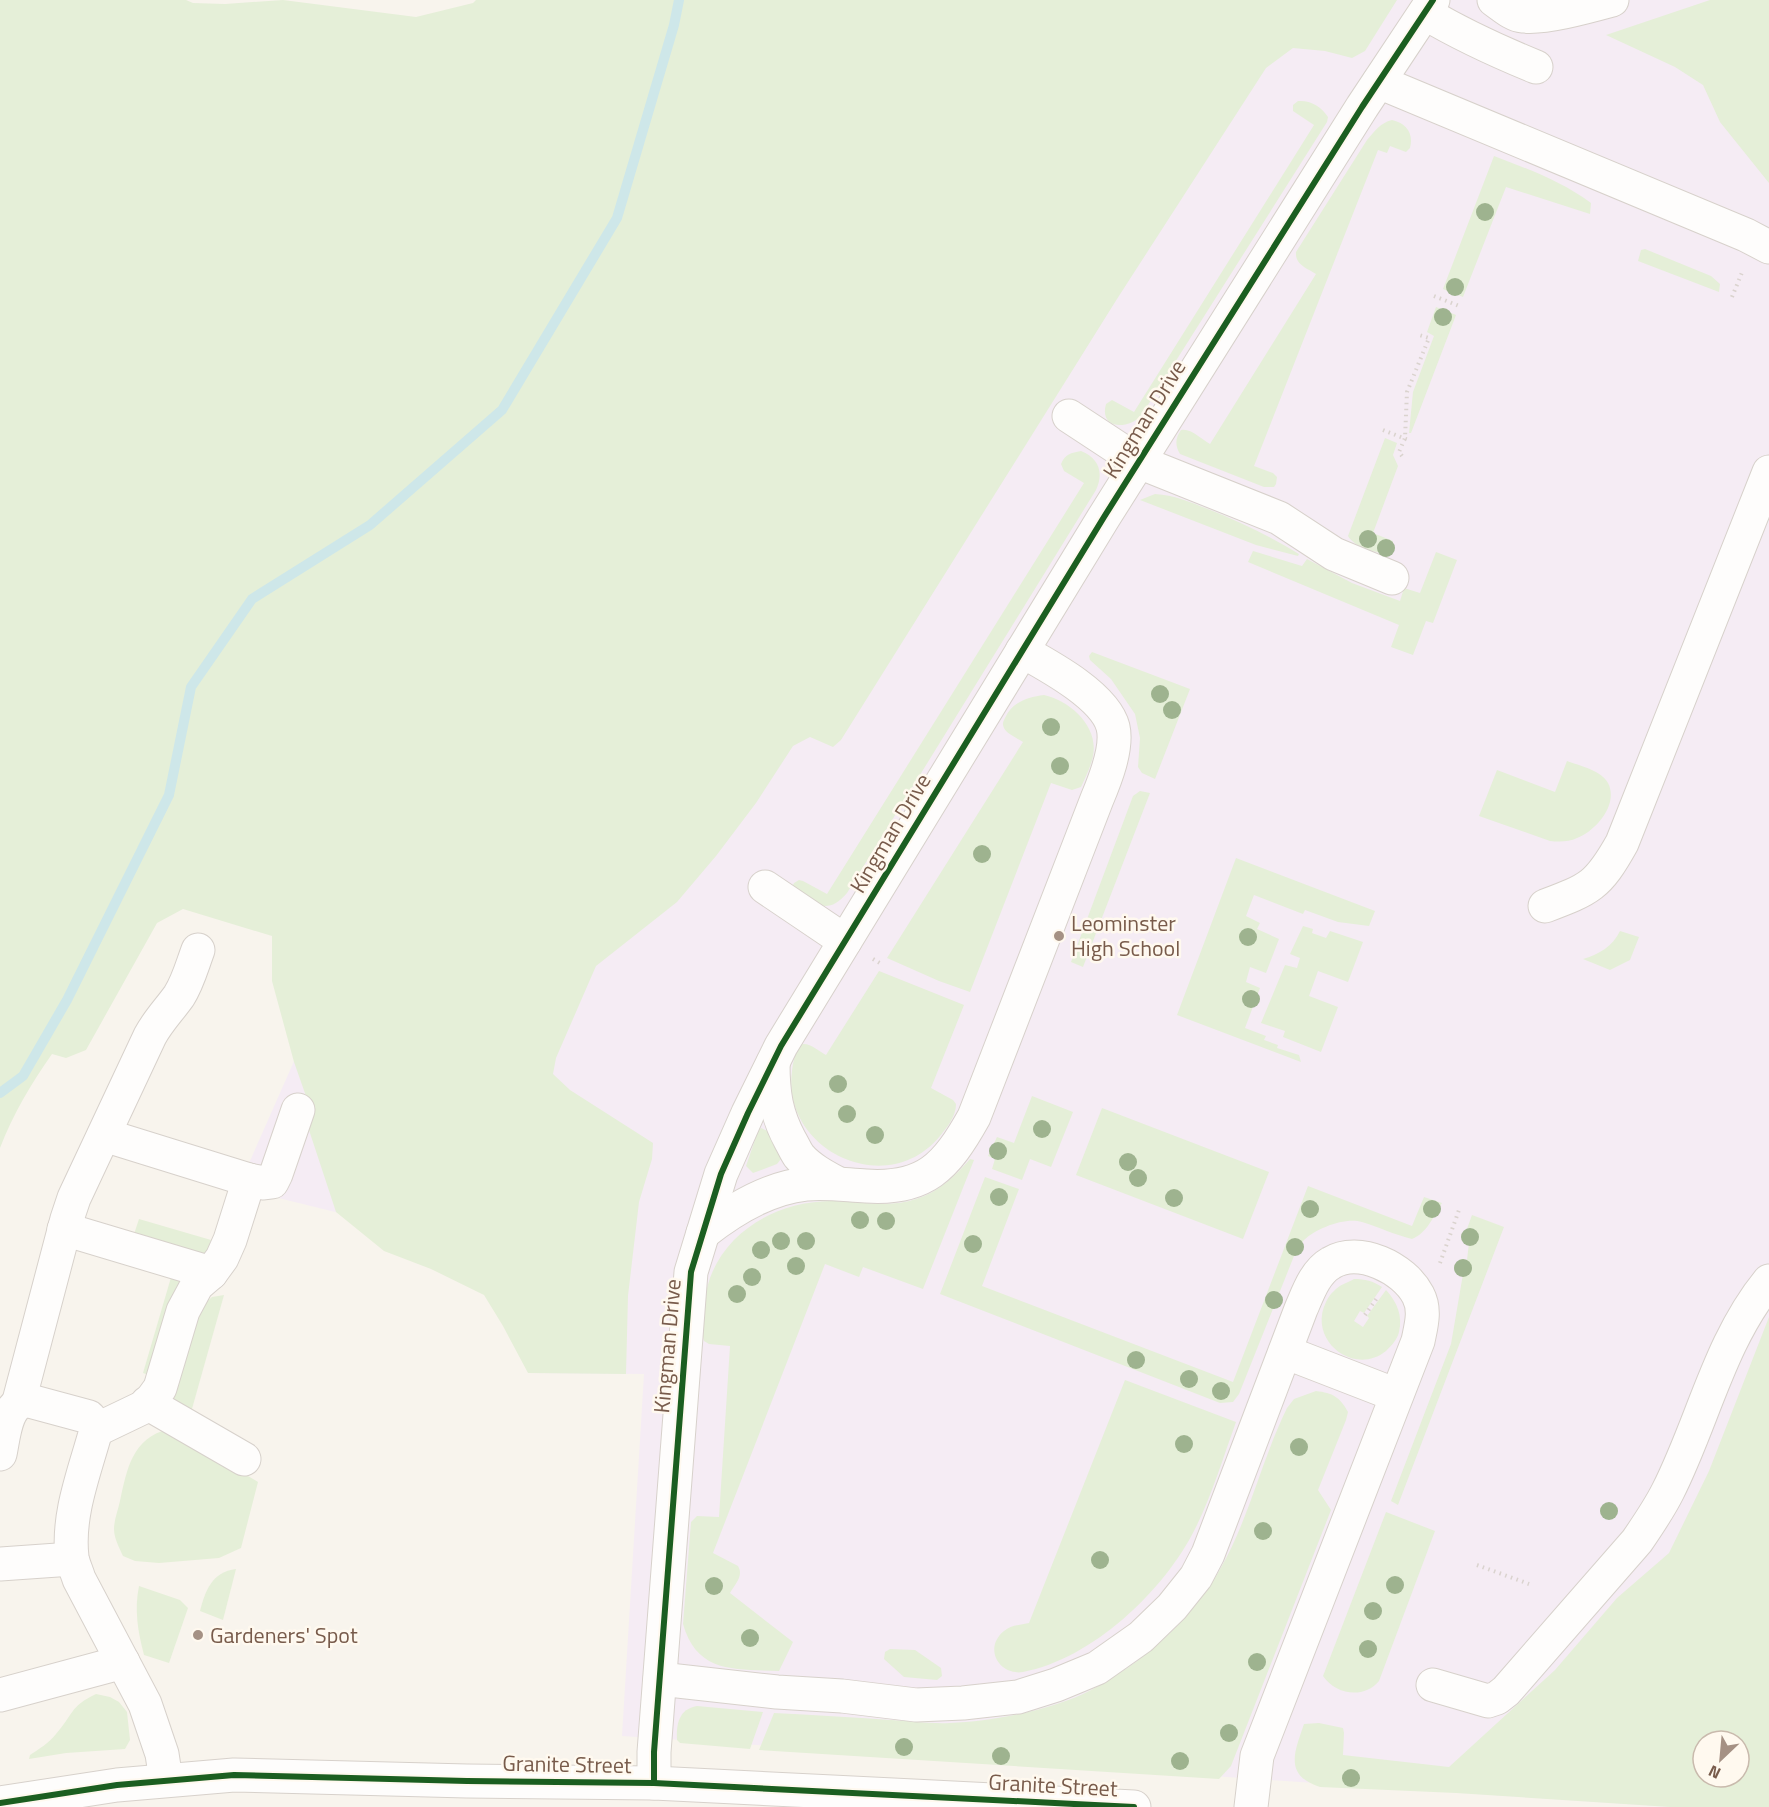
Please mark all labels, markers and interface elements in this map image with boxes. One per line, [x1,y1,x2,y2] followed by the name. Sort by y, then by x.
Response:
[1094,353,1194,485] street label: Kingman Drive
[841,767,939,899] street label: Kingman Drive
[1071,906,1180,965] place label: Leominster High School
[1052,929,1066,943] marker: Leominster High School
[644,1277,690,1415] street label: Kingman Drive
[210,1618,358,1652] place label: Gardeners' Spot
[191,1628,205,1642] marker: Gardeners' Spot
[1691,1729,1751,1789] north arrow
[502,1746,632,1782] street label: Granite Street
[1704,1759,1725,1786] text: N
[988,1765,1119,1805] street label: Granite Street

